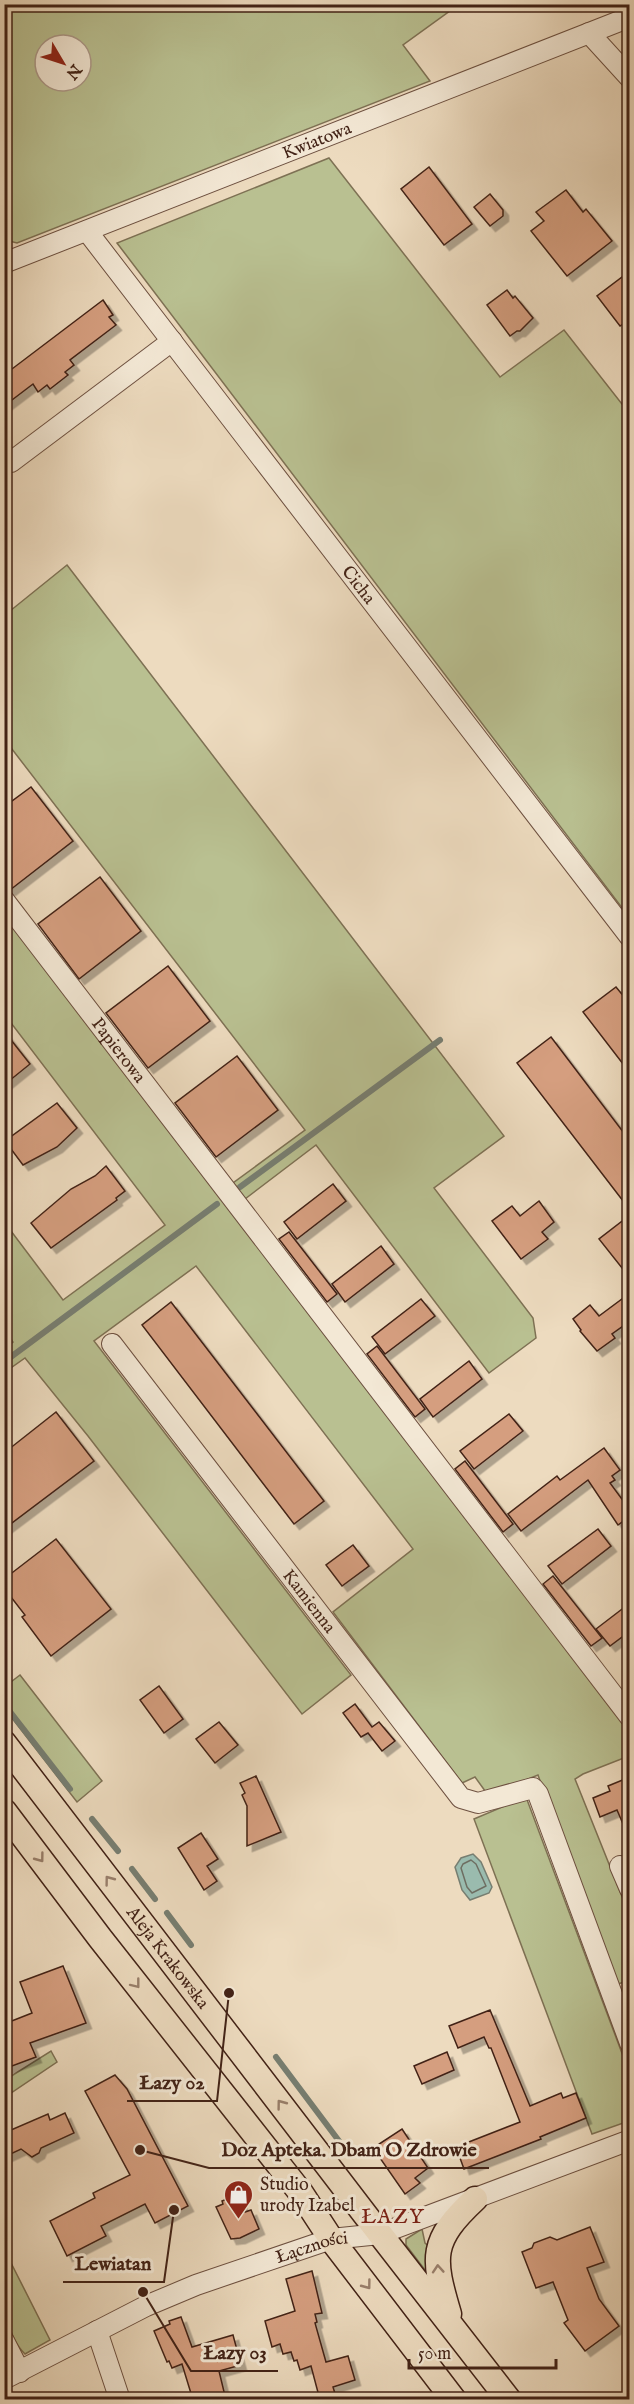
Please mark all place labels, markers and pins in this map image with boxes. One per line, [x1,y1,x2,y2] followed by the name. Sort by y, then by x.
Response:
[127,2063,217,2101] callout: Łazy 02
[209,2130,489,2168] callout: Doz Apteka. Dbam O Zdrowie
[260,2174,355,2218] place label: Studio urody Izabel
[223,2178,255,2220] shop icon: Studio urody Izabel
[63,2244,164,2282] callout: Lewiatan
[191,2333,278,2371] callout: Łazy 03

